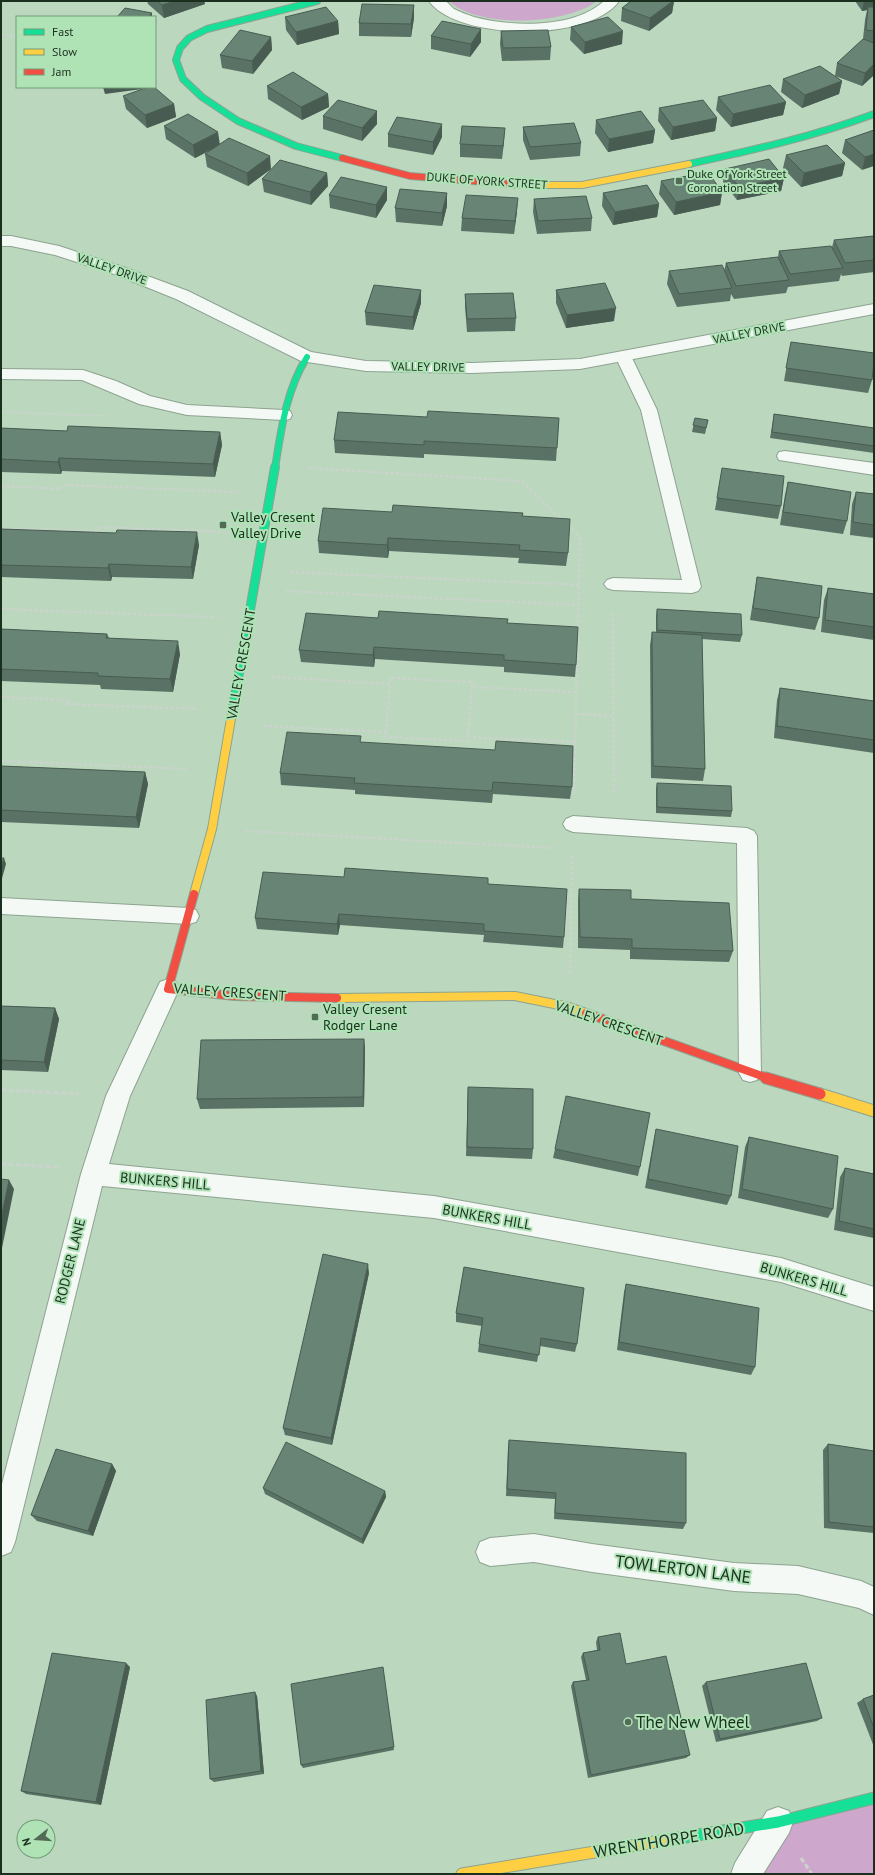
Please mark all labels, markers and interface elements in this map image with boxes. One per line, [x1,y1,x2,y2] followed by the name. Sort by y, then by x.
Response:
[16,16,156,88] legend
[52,24,73,39] text: Fast
[52,44,77,59] text: Slow
[51,64,71,79] text: Jam
[687,166,787,195] place label: Duke Of York Street Coronation Street
[426,169,548,192] street label: DUKE OF YORK STREET
[674,176,684,186] marker: Duke Of York Street Coronation Street
[74,249,149,288] street label: VALLEY DRIVE
[710,318,786,347] street label: VALLEY DRIVE
[390,358,465,375] street label: VALLEY DRIVE
[230,508,315,542] place label: Valley Cresent Valley Drive
[218,520,228,530] marker: Valley Cresent Valley Drive
[222,607,260,722] street label: VALLEY CRESCENT
[172,979,287,1005] street label: VALLEY CRESCENT
[552,996,665,1050] street label: VALLEY CRESCENT
[322,1000,407,1034] place label: Valley Cresent Rodger Lane
[310,1012,320,1022] marker: Valley Cresent Rodger Lane
[119,1168,211,1194] street label: BUNKERS HILL
[441,1200,533,1234] street label: BUNKERS HILL
[51,1217,89,1305] street label: RODGER LANE
[758,1258,850,1300] street label: BUNKERS HILL
[614,1550,752,1588] street label: TOWLERTON LANE
[636,1711,750,1733] place label: The New Wheel
[623,1717,633,1727] marker: The New Wheel
[592,1817,746,1863] street label: WRENTHORPE ROAD
[16,1819,56,1859] north arrow
[19,1836,34,1847] text: N

